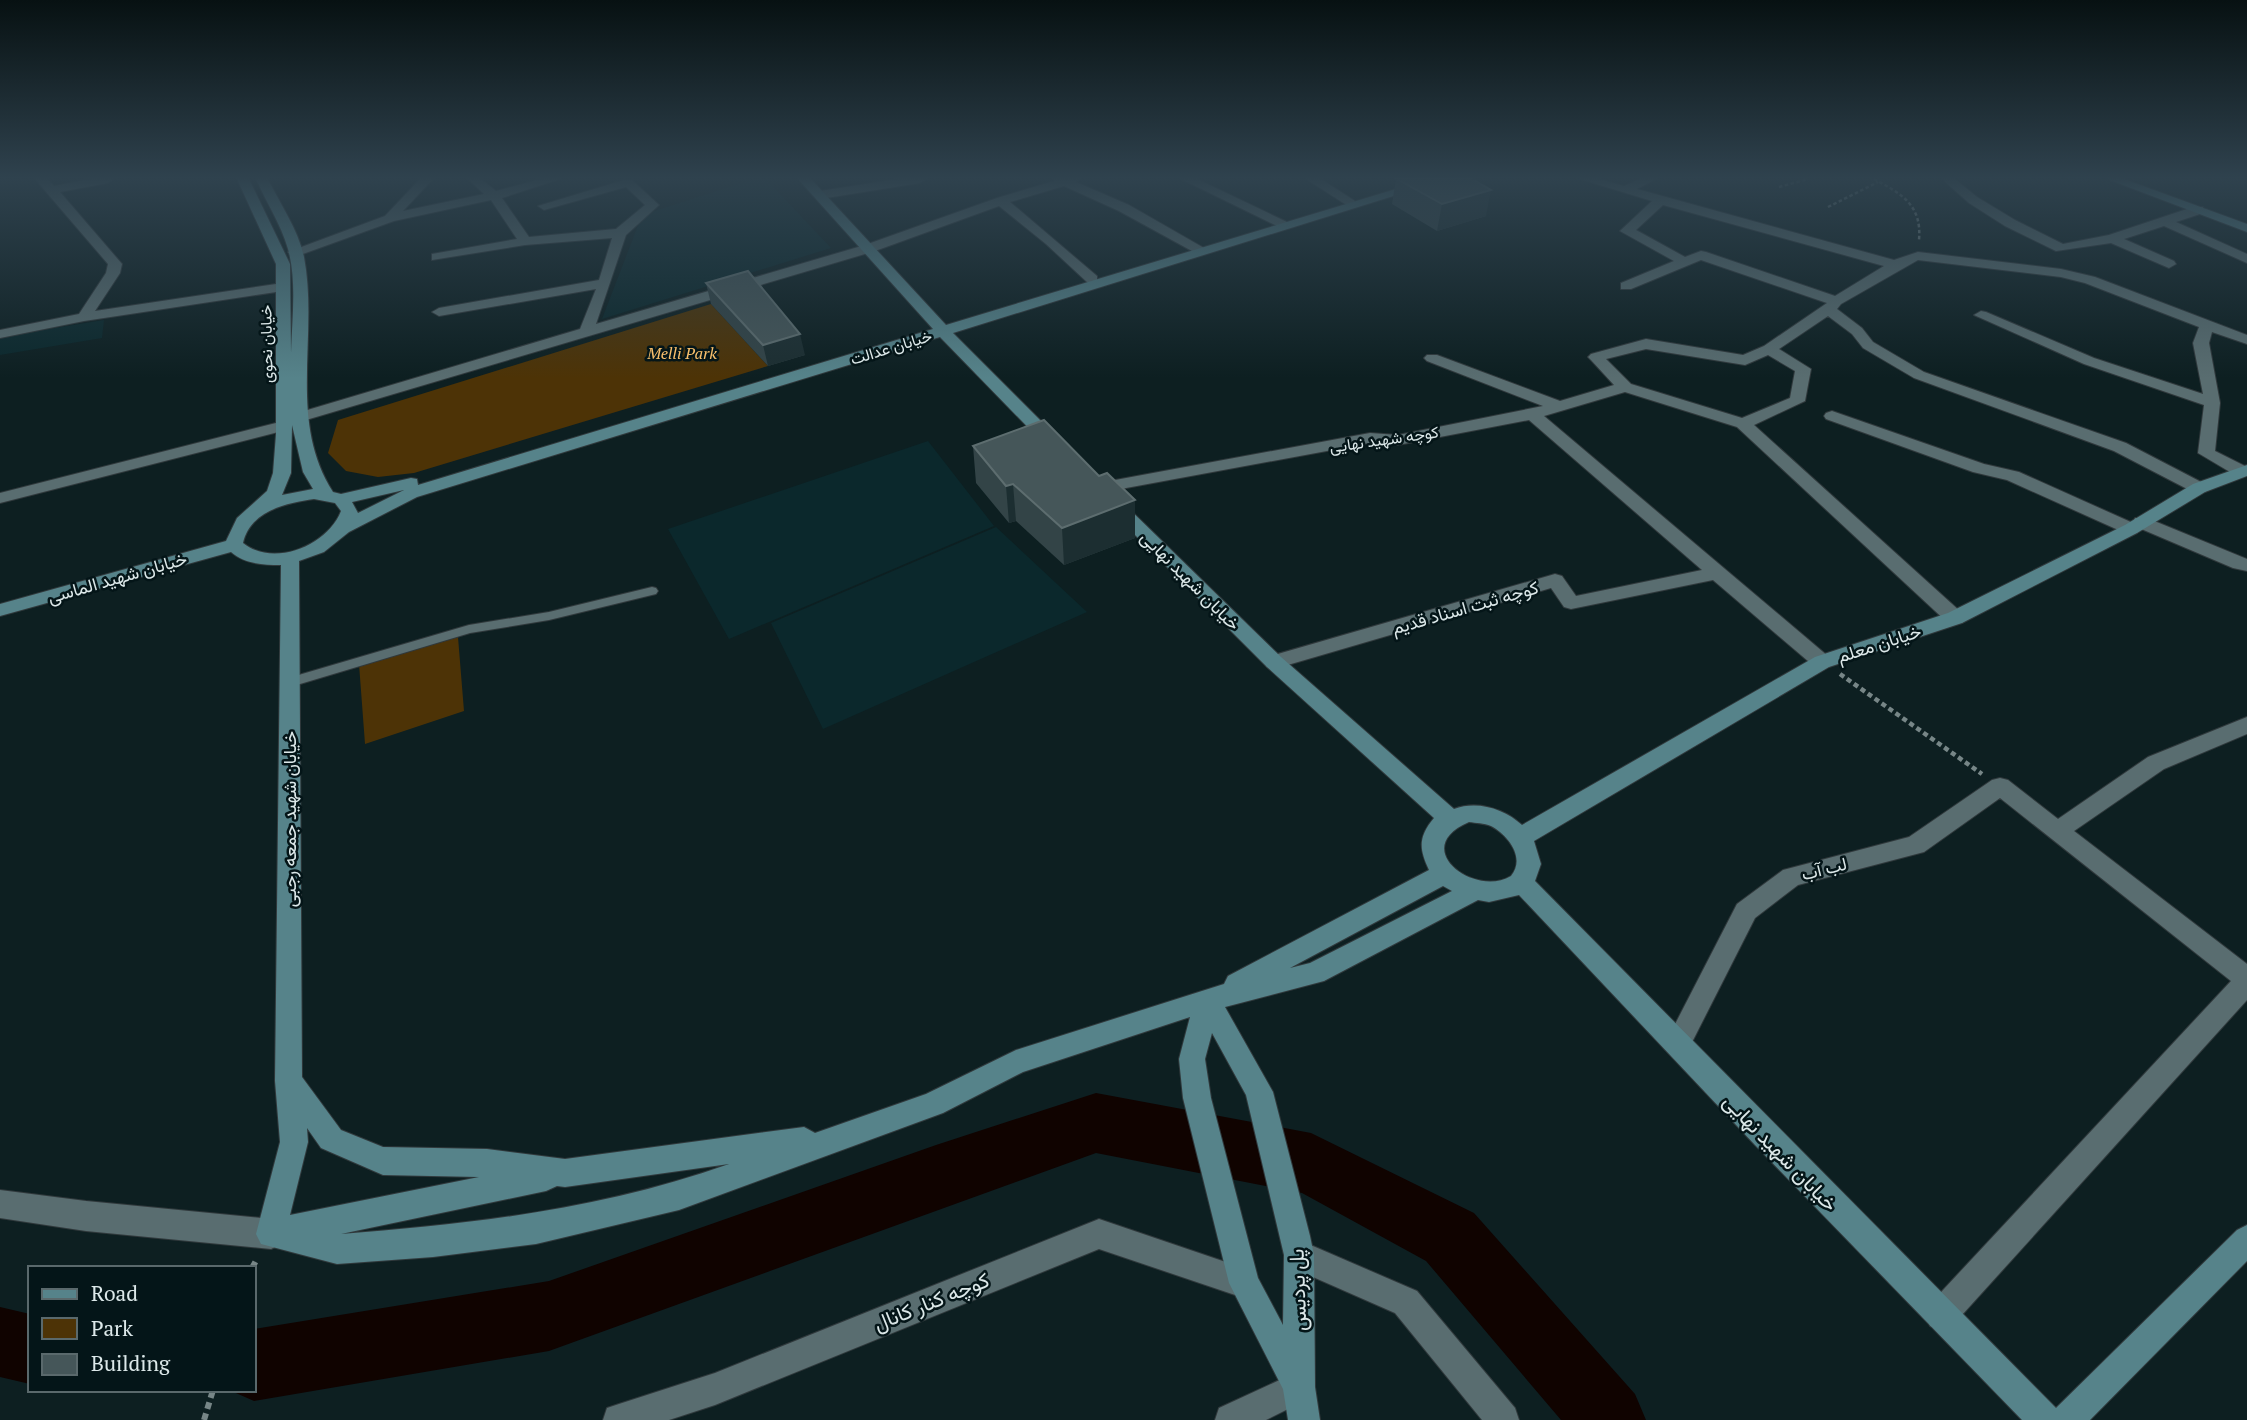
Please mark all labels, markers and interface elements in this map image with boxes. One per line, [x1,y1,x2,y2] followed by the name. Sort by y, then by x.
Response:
[254,304,278,383] street label: خیابان نحوی
[847,324,935,370] street label: خیابان عدالت
[646,342,717,364] park label: Melli Park
[1328,420,1440,459] street label: کوچه شهید نهایی
[1136,525,1246,635] street label: خیابان شهید نهایی
[45,546,189,608] street label: خیابان شهید الماسی
[1389,575,1541,640] street label: کوچه ثبت اسناد قدیم
[1834,618,1924,669] street label: خیابان معلم
[277,731,301,907] street label: خیابان شهید جمعه رجبی
[1799,851,1849,885] street label: لب آب
[1717,1087,1845,1217] street label: خیابان شهید نهایی
[1282,1248,1313,1332] street label: پل پردیس
[869,1265,993,1338] street label: کوچه کنار کانال
[28,1266,256,1392] legend
[91,1279,138,1307] text: Road
[91,1314,133,1342] text: Park
[91,1349,171,1377] text: Building

